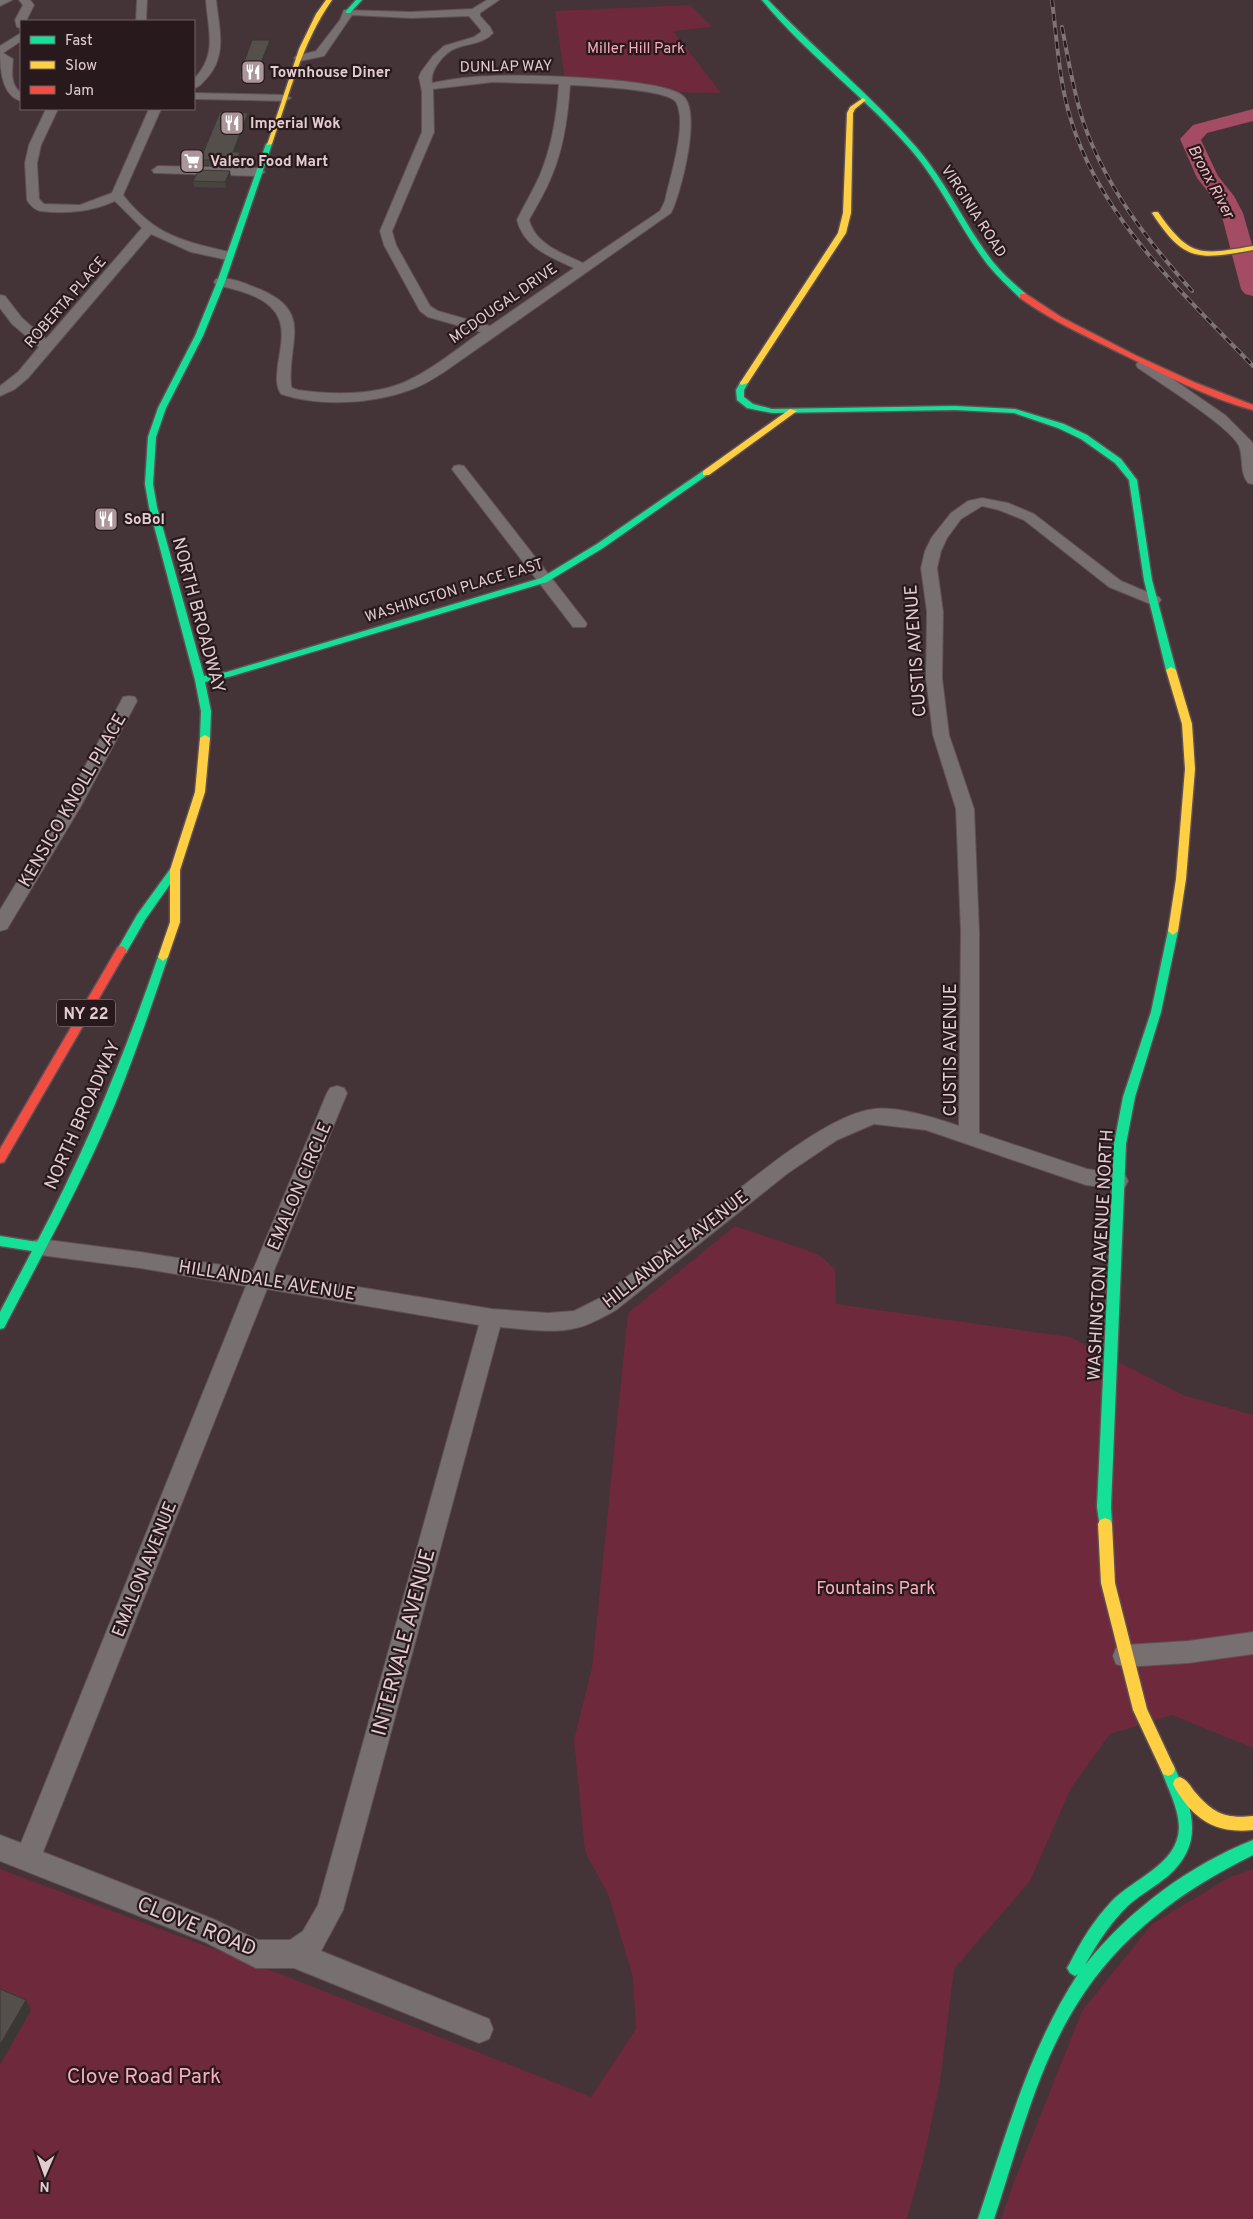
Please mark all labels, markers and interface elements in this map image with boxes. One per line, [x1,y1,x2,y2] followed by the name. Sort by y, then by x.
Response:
[20,20,195,110] legend
[65,32,93,51] text: Fast
[587,40,685,59] park label: Miller Hill Park
[65,57,97,76] text: Slow
[460,57,553,78] street label: DUNLAP WAY
[240,59,266,85] restaurant icon: Townhouse Diner
[270,64,391,83] place label: Townhouse Diner
[65,82,94,101] text: Jam
[219,110,245,136] restaurant icon: Imperial Wok
[250,115,341,134] place label: Imperial Wok
[1182,142,1239,224] water label: Bronx River
[179,148,205,174] supermarket icon: Valero Food Mart
[210,153,328,172] place label: Valero Food Mart
[936,162,1010,262] street label: VIRGINIA ROAD
[21,253,111,353] street label: ROBERTA PLACE
[446,260,562,349] street label: MCDOUGAL DRIVE
[93,506,119,532] restaurant icon: SoBol
[124,511,165,530] place label: SoBol
[166,535,229,696] street label: NORTH BROADWAY
[363,555,546,628] street label: WASHINGTON PLACE EAST
[900,584,933,718] street label: CUSTIS AVENUE
[14,710,132,892] street label: KENSICO KNOLL PLACE
[940,984,963,1116] street label: CUSTIS AVENUE
[57,1000,115,1026] road number: NY 22
[40,1038,127,1194] street label: NORTH BROADWAY
[263,1119,338,1254] street label: EMALON CIRCLE
[1083,1129,1120,1381] street label: WASHINGTON AVENUE NORTH
[598,1186,753,1314] street label: HILLANDALE AVENUE
[177,1256,357,1307] street label: HILLANDALE AVENUE
[108,1498,183,1641] street label: EMALON AVENUE
[366,1546,442,1739] street label: INTERVALE AVENUE
[816,1578,936,1601] park label: Fountains Park
[133,1891,260,1964] street label: CLOVE ROAD
[67,2064,221,2091] park label: Clove Road Park
[20,2149,70,2199] north arrow
[39,2177,50,2194] text: N

